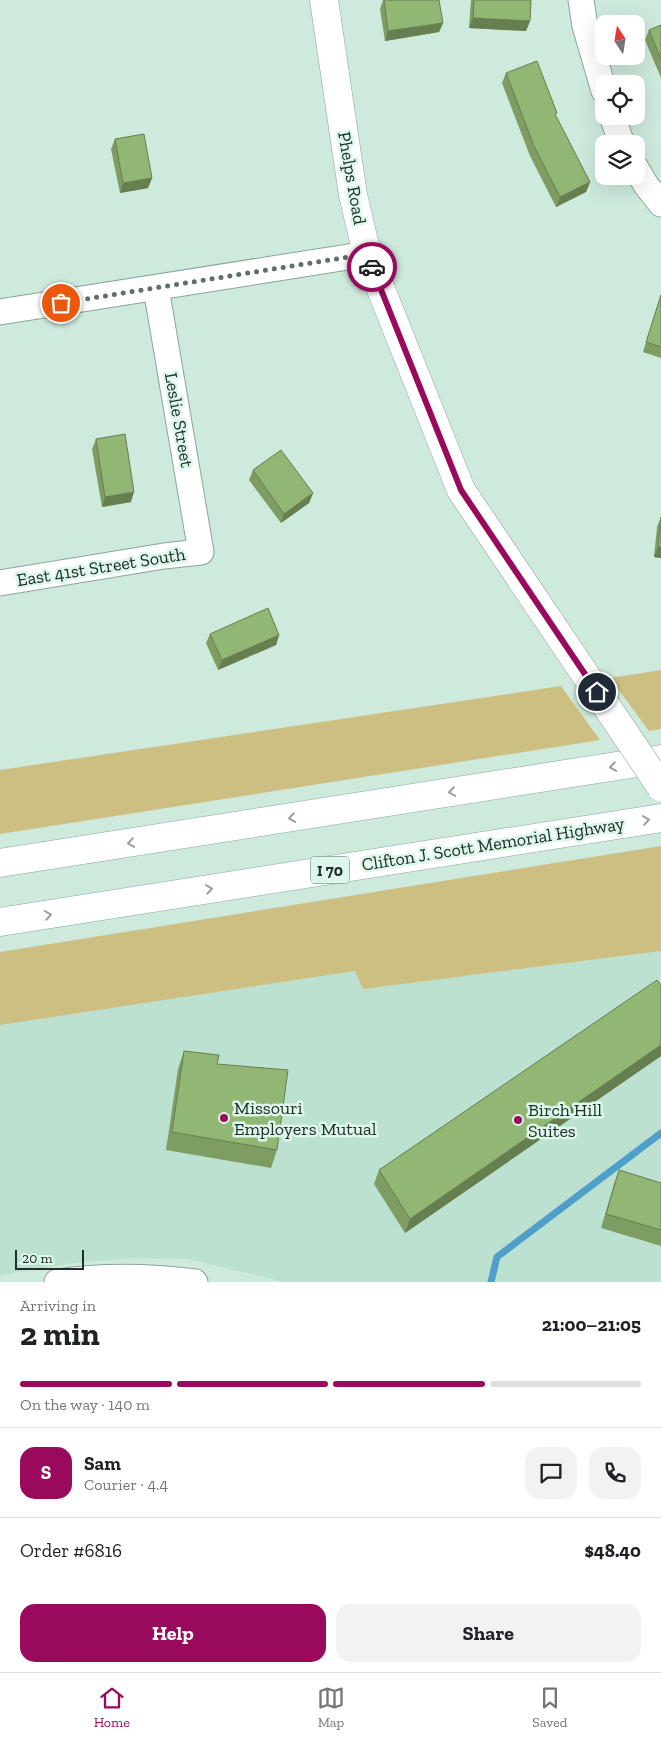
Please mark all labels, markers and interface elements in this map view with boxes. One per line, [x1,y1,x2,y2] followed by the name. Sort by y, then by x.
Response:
[595,15,645,65] north arrow
[595,15,645,185] map controls
[595,75,645,125] button: locate
[333,130,371,226] street label: Phelps Road
[595,135,645,185] button: layers
[347,242,397,292] courier
[358,253,386,281] icon: car
[40,282,82,324] pin
[47,289,75,317] icon: bag
[160,371,198,469] street label: Leslie Street
[15,543,187,591] street label: East 41st Street South
[576,671,618,713] pin
[583,678,611,706] icon: home
[608,761,616,772] one-way arrow
[448,787,457,797] one-way arrow
[287,812,296,822] one-way arrow
[360,812,627,876] street label: Clifton J. Scott Memorial Highway
[642,815,650,826] one-way arrow
[127,837,136,847] one-way arrow
[311,856,349,884] road number: I 70
[205,884,213,895] one-way arrow
[44,910,53,920] one-way arrow
[234,1097,377,1140] place label: Missouri Employers Mutual
[528,1099,602,1142] place label: Birch Hill Suites
[218,1112,230,1124] marker: Missouri Employers Mutual
[512,1114,524,1126] marker: Birch Hill Suites
[15,1247,84,1270] scale bar
[22,1250,53,1267] text: 20 m
[20,1296,96,1315] text: Arriving in
[542,1313,641,1336] text: 21:00–21:05
[20,1315,100,1353] text: 2 min
[20,1395,150,1414] text: On the way · 140 m
[525,1447,577,1499] button: chat
[589,1447,641,1499] button: phone
[84,1452,121,1475] text: Sam
[41,1461,51,1484] text: S
[84,1475,168,1494] text: Courier · 4.4
[20,1539,122,1562] text: Order #6816
[584,1539,641,1562] text: $48.40
[20,1604,326,1662] button: Help
[336,1604,641,1662] button: Share
[94,1684,130,1731] tab: Home
[317,1684,345,1731] tab: Map
[532,1684,567,1731] tab: Saved

